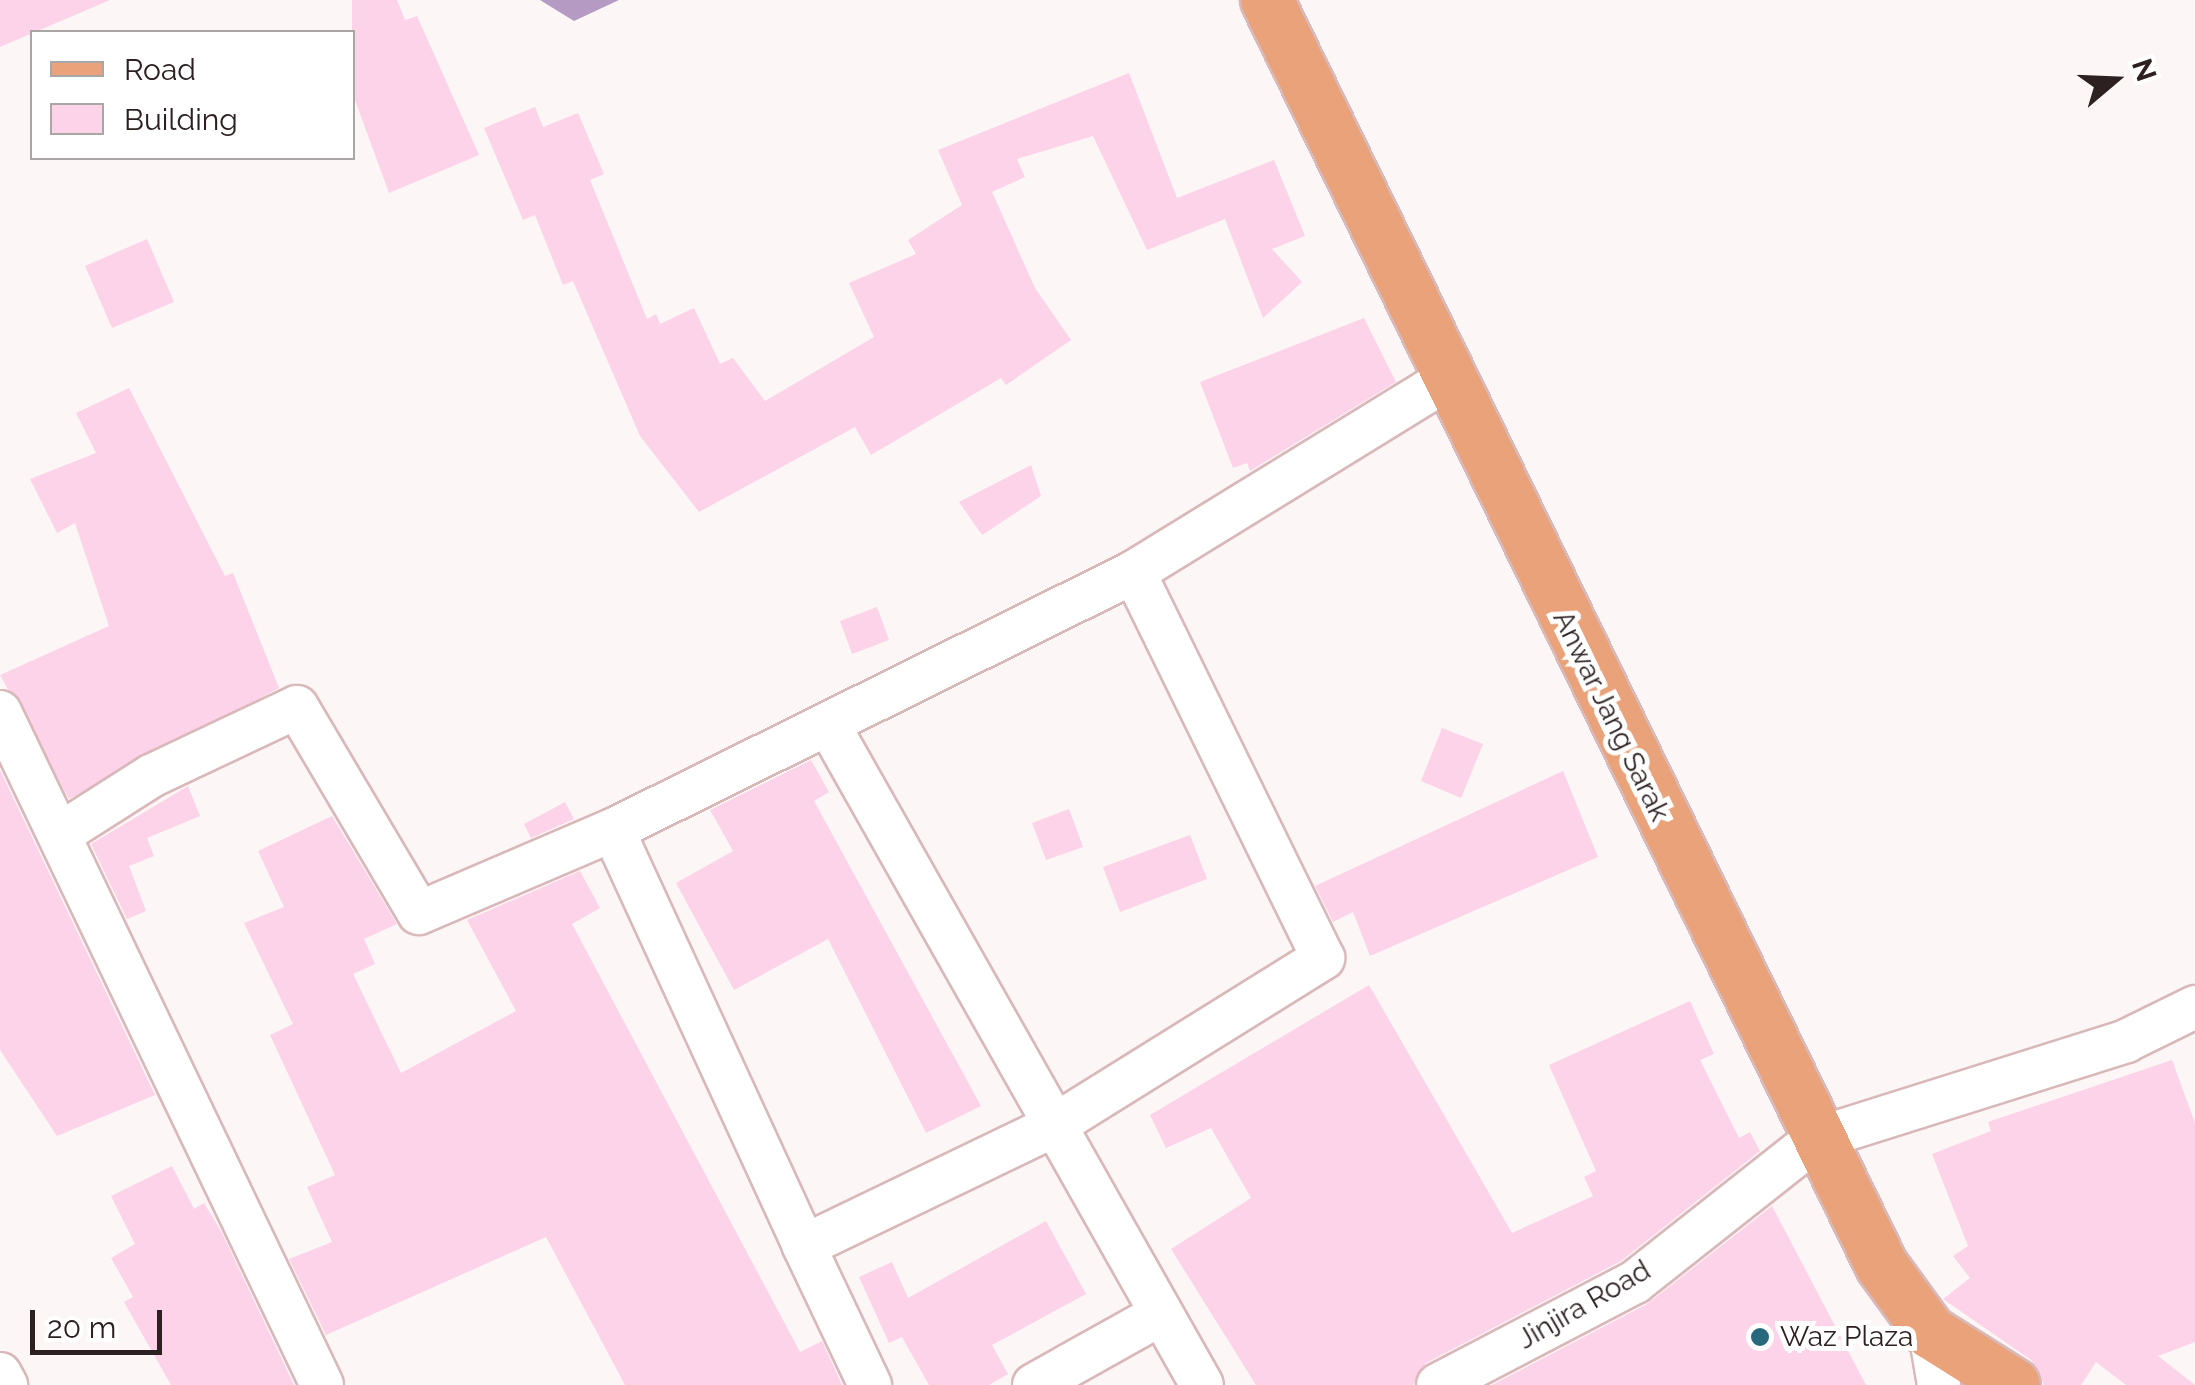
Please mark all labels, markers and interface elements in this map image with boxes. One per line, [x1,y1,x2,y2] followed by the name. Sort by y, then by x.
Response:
[30,30,355,160] legend
[2065,30,2165,130] north arrow
[124,52,196,87] text: Road
[2125,55,2163,86] text: N
[124,102,238,137] text: Building
[1545,605,1677,827] street label: Anwar Jang Sarak
[1512,1254,1656,1356] street label: Jinjira Road
[35,1290,168,1352] scale bar
[47,1310,116,1345] text: 20 m
[1780,1320,1913,1354] place label: Waz Plaza
[1749,1326,1771,1348] marker: Waz Plaza

